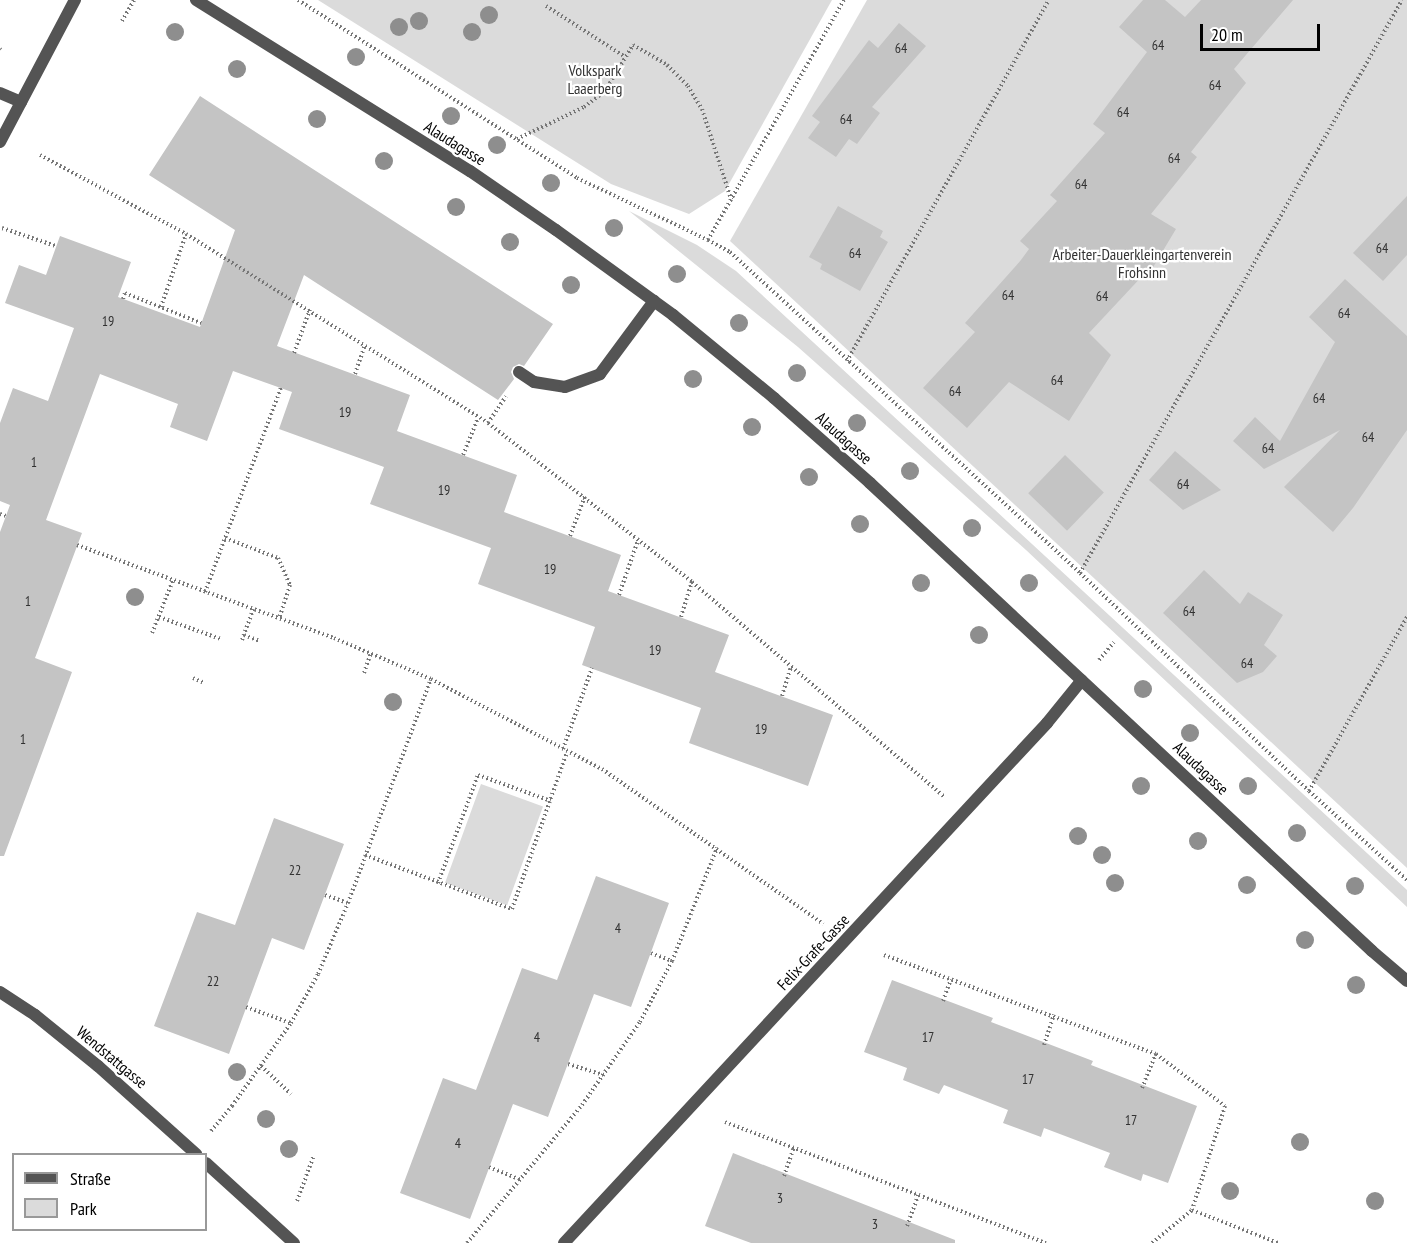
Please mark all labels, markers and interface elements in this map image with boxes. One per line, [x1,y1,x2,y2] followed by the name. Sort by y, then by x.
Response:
[1203,12,1323,50] scale bar
[1211,23,1243,46] text: 20 m
[1152,37,1164,53] house number: 64
[895,40,907,56] house number: 64
[567,60,623,98] park label: Volkspark Laaerberg
[1209,77,1221,93] house number: 64
[1117,104,1129,120] house number: 64
[840,111,852,127] house number: 64
[421,117,489,169] street label: Alaudagasse
[1168,150,1180,166] house number: 64
[1075,176,1087,192] house number: 64
[1376,240,1388,256] house number: 64
[1053,244,1231,282] park label: Arbeiter-Dauerkleingartenverein Frohsinn
[849,245,861,261] house number: 64
[1002,287,1014,303] house number: 64
[1096,288,1108,304] house number: 64
[1338,305,1350,321] house number: 64
[102,313,114,329] house number: 19
[1051,372,1063,388] house number: 64
[949,383,961,399] house number: 64
[1313,390,1325,406] house number: 64
[339,404,351,420] house number: 19
[812,408,876,468] street label: Alaudagasse
[1362,429,1374,445] house number: 64
[1262,440,1274,456] house number: 64
[31,454,37,470] house number: 1
[1177,476,1189,492] house number: 64
[438,482,450,498] house number: 19
[544,561,556,577] house number: 19
[25,593,31,609] house number: 1
[1183,603,1195,619] house number: 64
[649,642,661,658] house number: 19
[1241,655,1253,671] house number: 64
[755,721,767,737] house number: 19
[20,731,26,747] house number: 1
[1169,738,1233,798] street label: Alaudagasse
[289,862,301,878] house number: 22
[773,910,853,994] street label: Felix-Grafe-Gasse
[615,920,621,936] house number: 4
[207,973,219,989] house number: 22
[73,1022,151,1092] street label: Wendstattgasse
[534,1029,540,1045] house number: 4
[922,1029,934,1045] house number: 17
[1022,1071,1034,1087] house number: 17
[1125,1112,1137,1128] house number: 17
[455,1135,461,1151] house number: 4
[12,1153,207,1231] legend
[70,1167,111,1190] text: Straße
[777,1190,783,1206] house number: 3
[70,1197,97,1220] text: Park
[872,1216,878,1232] house number: 3

